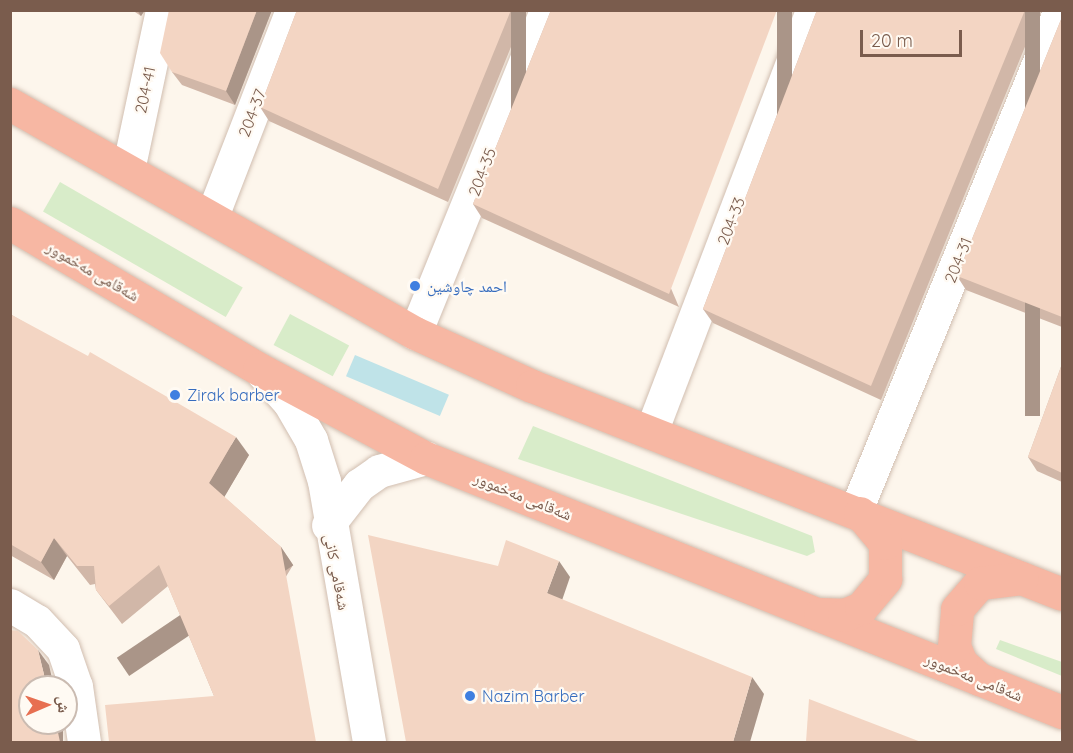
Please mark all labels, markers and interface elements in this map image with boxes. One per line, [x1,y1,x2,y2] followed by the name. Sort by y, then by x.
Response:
[863,18,965,56] scale bar
[871,29,913,52] text: 20 m
[131,65,159,115] street label: 204-41
[234,86,270,140] street label: 204-37
[464,145,500,199] street label: 204-35
[713,194,749,248] street label: 204-33
[940,234,976,286] street label: 204-31
[43,237,143,305] street label: شەقامی مەخموور
[427,276,507,296] place label: احمد چاوشين
[408,279,422,293] marker: احمد چاوشين
[187,385,280,405] place label: Zirak barber
[168,388,182,402] marker: Zirak barber
[471,468,575,524] street label: شەقامی مەخموور
[320,532,354,612] street label: شەقامی کانی
[922,649,1026,705] street label: شەقامی مەخموور
[18,675,78,735] north arrow
[482,686,585,706] place label: Nazim Barber
[463,689,477,703] marker: Nazim Barber
[54,696,74,713] text: ش

